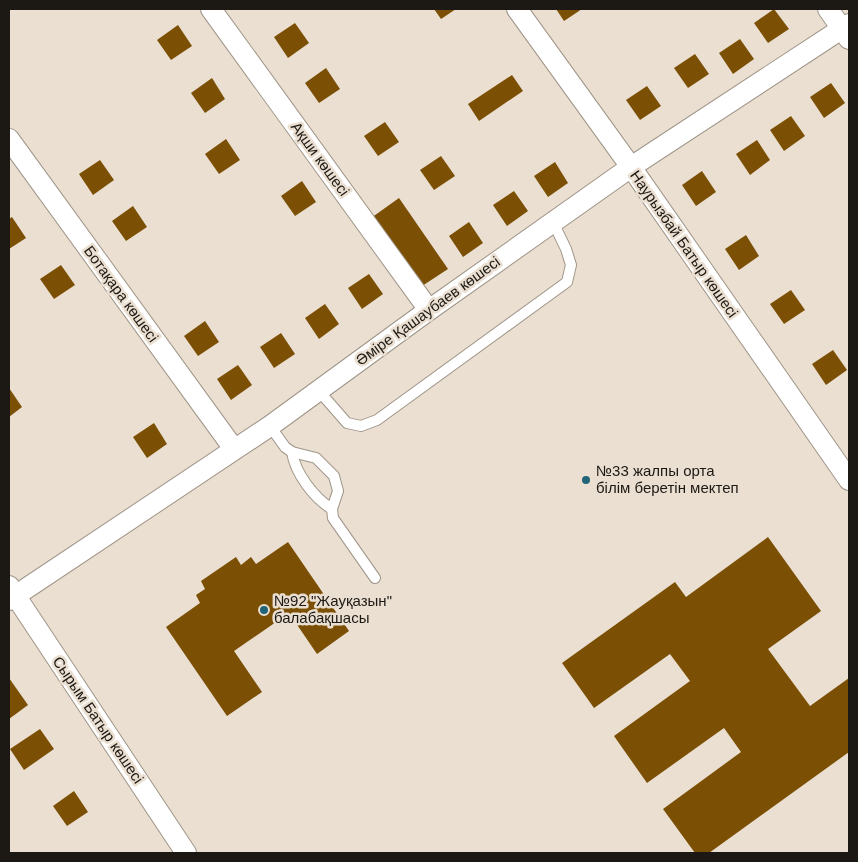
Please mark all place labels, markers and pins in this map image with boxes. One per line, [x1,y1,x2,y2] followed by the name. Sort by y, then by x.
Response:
[596,462,739,496] place label: №33 жалпы орта білім беретін мектеп
[580,474,592,486] marker: №33 жалпы орта білім беретін мектеп
[274,592,392,626] place label: №92 "Жауқазын" балабақшасы
[258,604,270,616] marker: №92 "Жауқазын" балабақшасы

